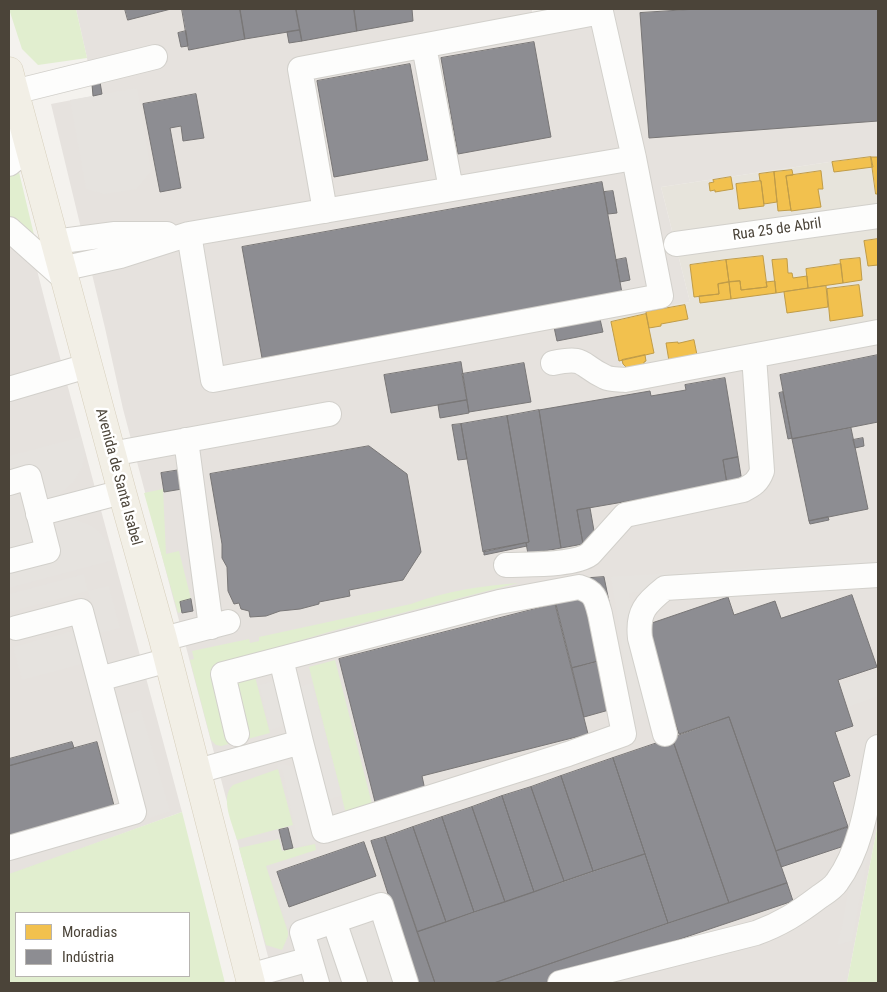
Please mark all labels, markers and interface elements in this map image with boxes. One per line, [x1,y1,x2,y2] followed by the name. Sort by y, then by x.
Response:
[731,215,823,245] street label: Rua 25 de Abril
[91,406,145,548] street label: Avenida de Santa Isabel
[15,912,190,977] legend
[62,923,117,941] text: Moradias
[62,948,114,966] text: Indústria

